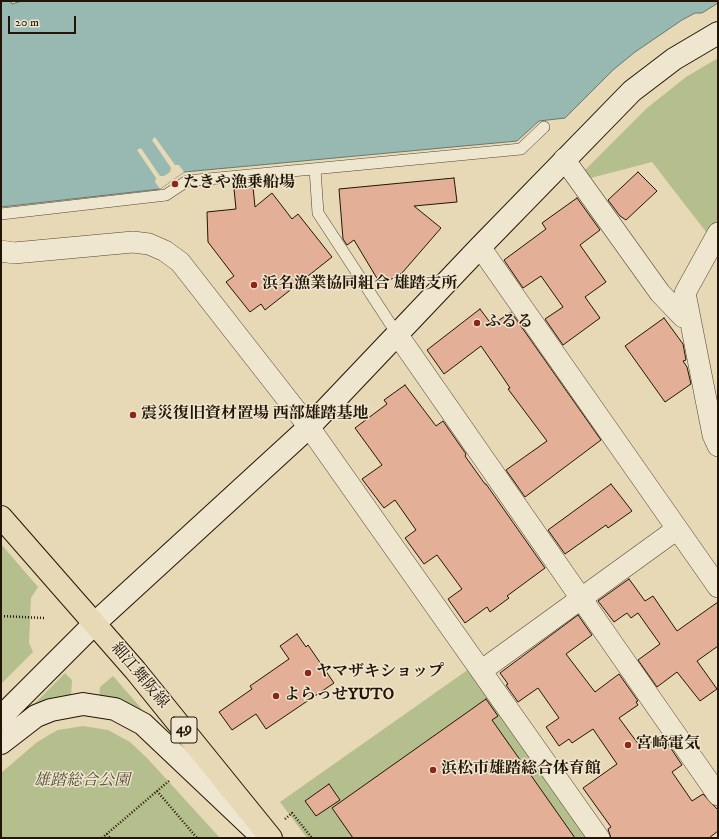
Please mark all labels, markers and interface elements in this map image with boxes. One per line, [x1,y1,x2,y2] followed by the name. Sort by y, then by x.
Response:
[10,8,78,34] scale bar
[15,15,39,30] text: 20 m
[183,174,295,194] place label: たきや漁乗船場
[170,179,180,189] marker: たきや漁乗船場
[262,275,457,295] place label: 浜名漁業協同組合 雄踏支所
[249,280,259,290] marker: 浜名漁業協同組合 雄踏支所
[485,313,533,333] place label: ふるる
[472,318,482,328] marker: ふるる
[141,405,368,425] place label: 震災復旧資材置場 西部雄踏基地
[128,410,138,420] marker: 震災復旧資材置場 西部雄踏基地
[106,639,172,713] street label: 細江舞阪線
[316,663,444,683] place label: ヤマザキショップ
[303,668,313,678] marker: ヤマザキショップ
[284,686,394,706] place label: よらっせYUTO
[271,691,281,701] marker: よらっせYUTO
[171,717,197,743] road number: 49
[636,735,700,755] place label: 宮崎電気
[623,740,633,750] marker: 宮崎電気
[441,760,601,780] place label: 浜松市雄踏総合体育館
[428,765,438,775] marker: 浜松市雄踏総合体育館
[34,772,130,792] park label: 雄踏総合公園

